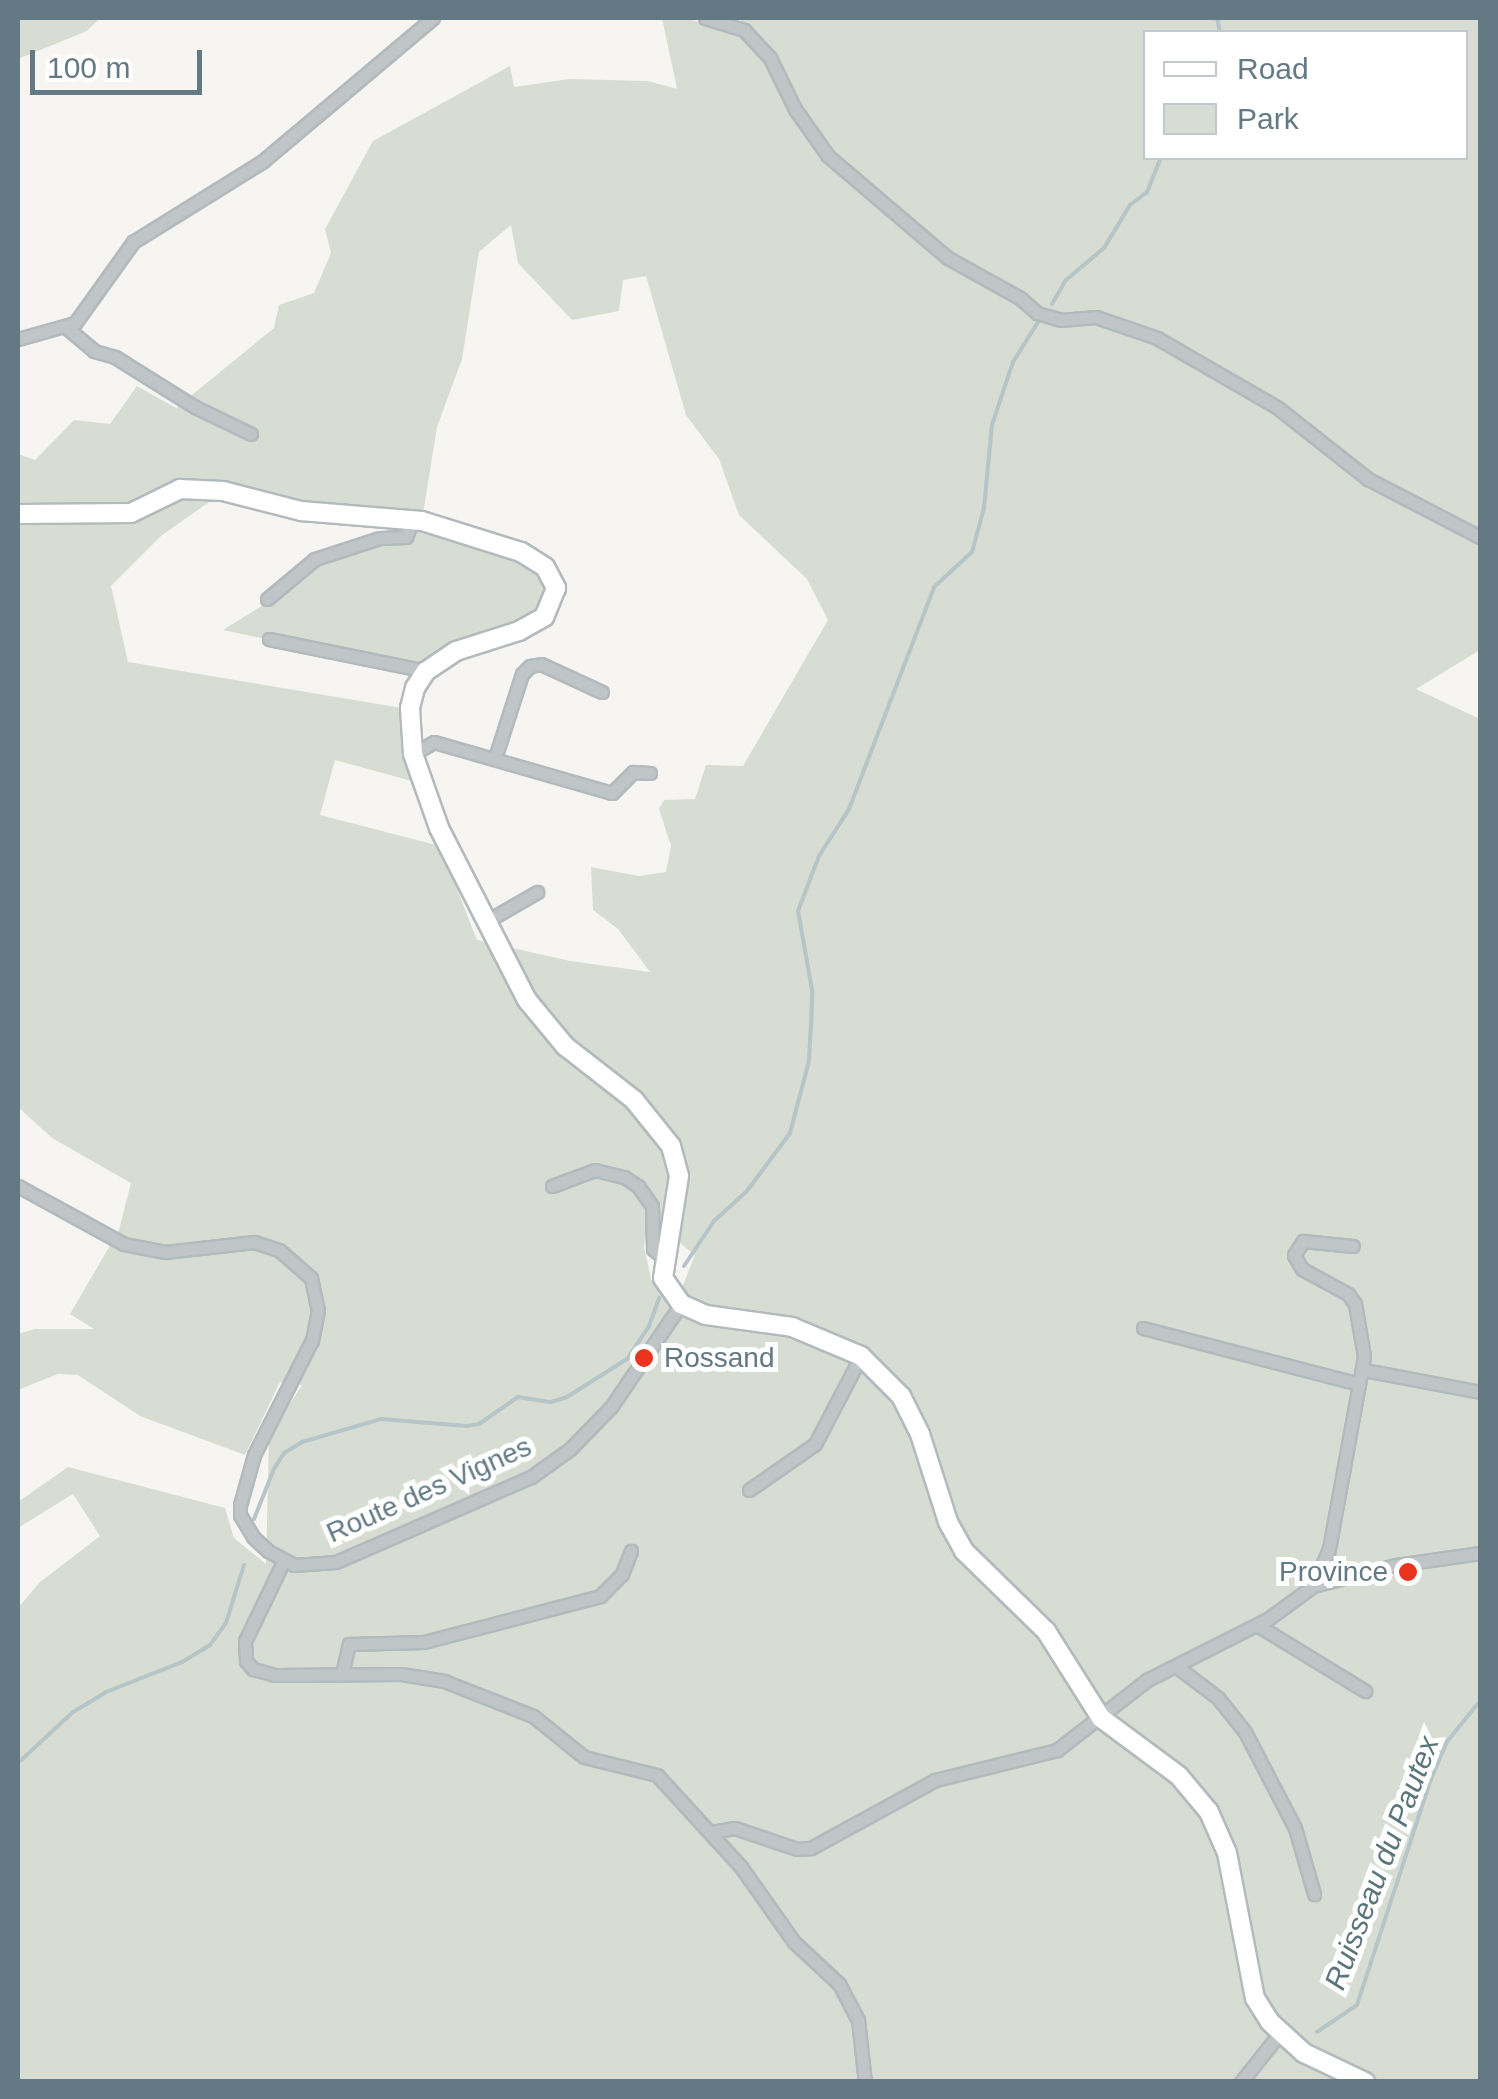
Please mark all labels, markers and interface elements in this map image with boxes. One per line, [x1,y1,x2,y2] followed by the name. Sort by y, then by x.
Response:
[35,30,208,92] scale bar
[1143,30,1468,160] legend
[47,51,130,84] text: 100 m
[1237,52,1309,85] text: Road
[1237,102,1299,135] text: Park
[664,1341,775,1375] place label: Rossand
[633,1347,655,1369] marker: Rossand
[321,1430,537,1550] street label: Route des Vignes
[1279,1555,1388,1589] place label: Province
[1397,1561,1419,1583] marker: Province
[1317,1731,1447,1995] water label: Ruisseau du Pautex

